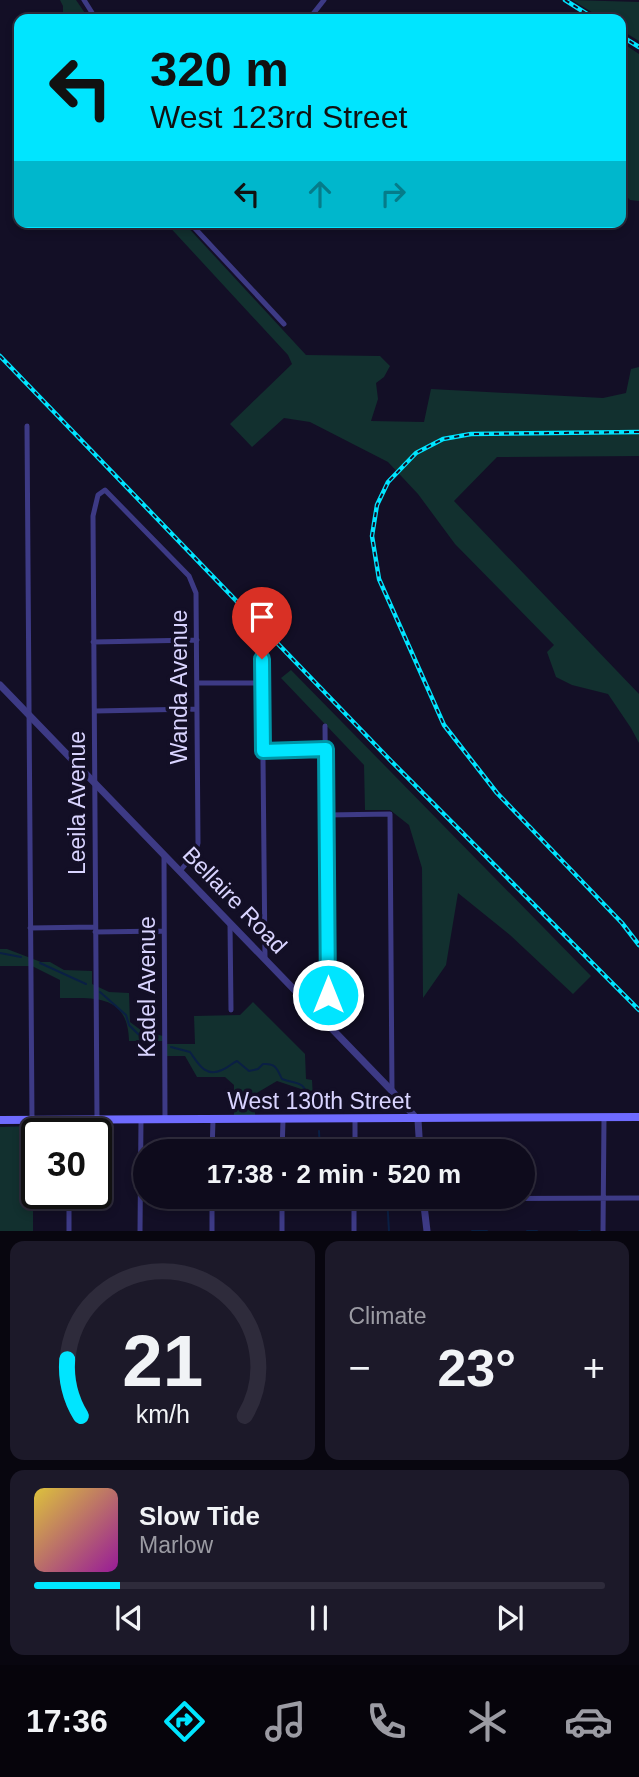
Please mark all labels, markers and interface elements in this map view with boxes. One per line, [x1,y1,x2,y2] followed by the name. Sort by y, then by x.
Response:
[35,42,126,133] icon: left
[150,42,289,96] text: 320 m
[150,99,407,135] text: West 123rd Street
[228,175,266,213] icon: left
[301,175,339,213] icon: ahead
[374,175,412,213] icon: right
[232,587,292,659] pin
[243,598,281,636] icon: arrive
[166,610,192,764] street label: Wanda Avenue
[64,731,90,875] street label: Leeila Avenue
[178,841,292,959] street label: Bellaire Road
[134,916,160,1058] street label: Kadel Avenue
[291,958,365,1032] position arrow
[227,1088,411,1114] street label: West 130th Street
[21,1118,112,1209] speed limit sign: 30
[207,1159,461,1189] text: 17:38 · 2 min · 520 m
[349,1303,426,1329] text: Climate
[122,1321,203,1402] text: 21
[437,1339,516,1397] text: 23°
[349,1347,371,1389] text: −
[583,1347,605,1389] text: +
[135,1400,189,1428] text: km/h
[139,1501,260,1531] text: Slow Tide
[139,1532,213,1558] text: Marlow
[110,1599,148,1637] icon: previous
[300,1599,338,1637] icon: pause
[491,1599,529,1637] icon: next
[160,1697,209,1746] icon: directions
[261,1697,310,1746] icon: music
[362,1697,411,1746] icon: phone
[463,1697,512,1746] icon: climate
[564,1697,613,1746] icon: car
[26,1703,108,1739] text: 17:36

